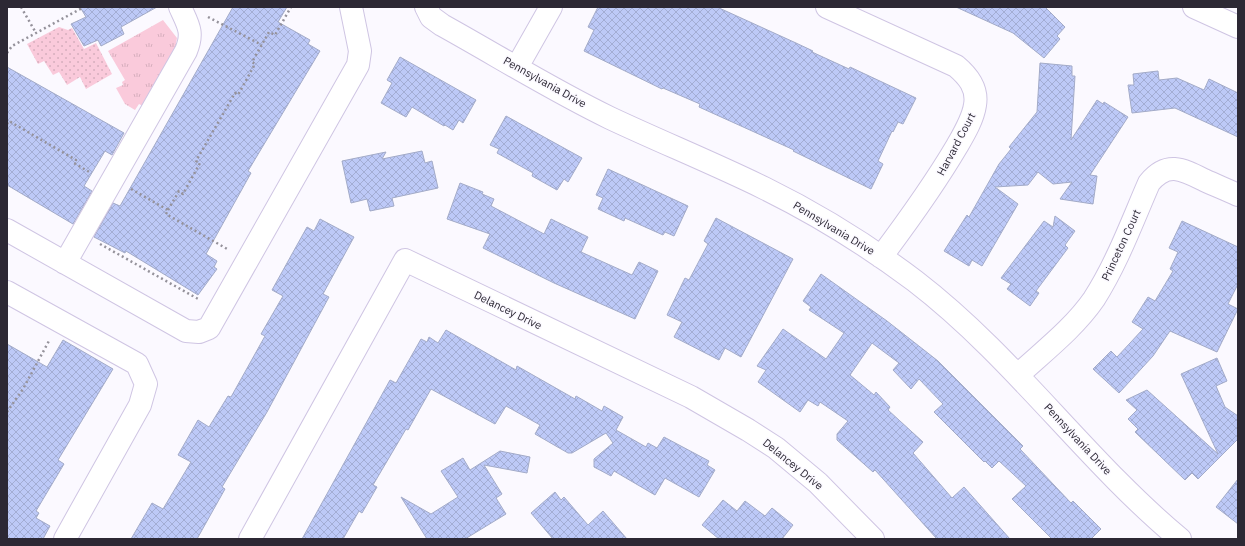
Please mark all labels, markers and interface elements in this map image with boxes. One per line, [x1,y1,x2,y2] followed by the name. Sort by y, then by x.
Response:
[501,53,589,111] street label: Pennsylvania Drive
[934,110,978,178] street label: Harvard Court
[791,198,877,258] street label: Pennsylvania Drive
[1098,207,1144,283] street label: Princeton Court
[472,288,544,332] street label: Delancey Drive
[1041,400,1115,478] street label: Pennsylvania Drive
[760,435,826,493] street label: Delancey Drive

